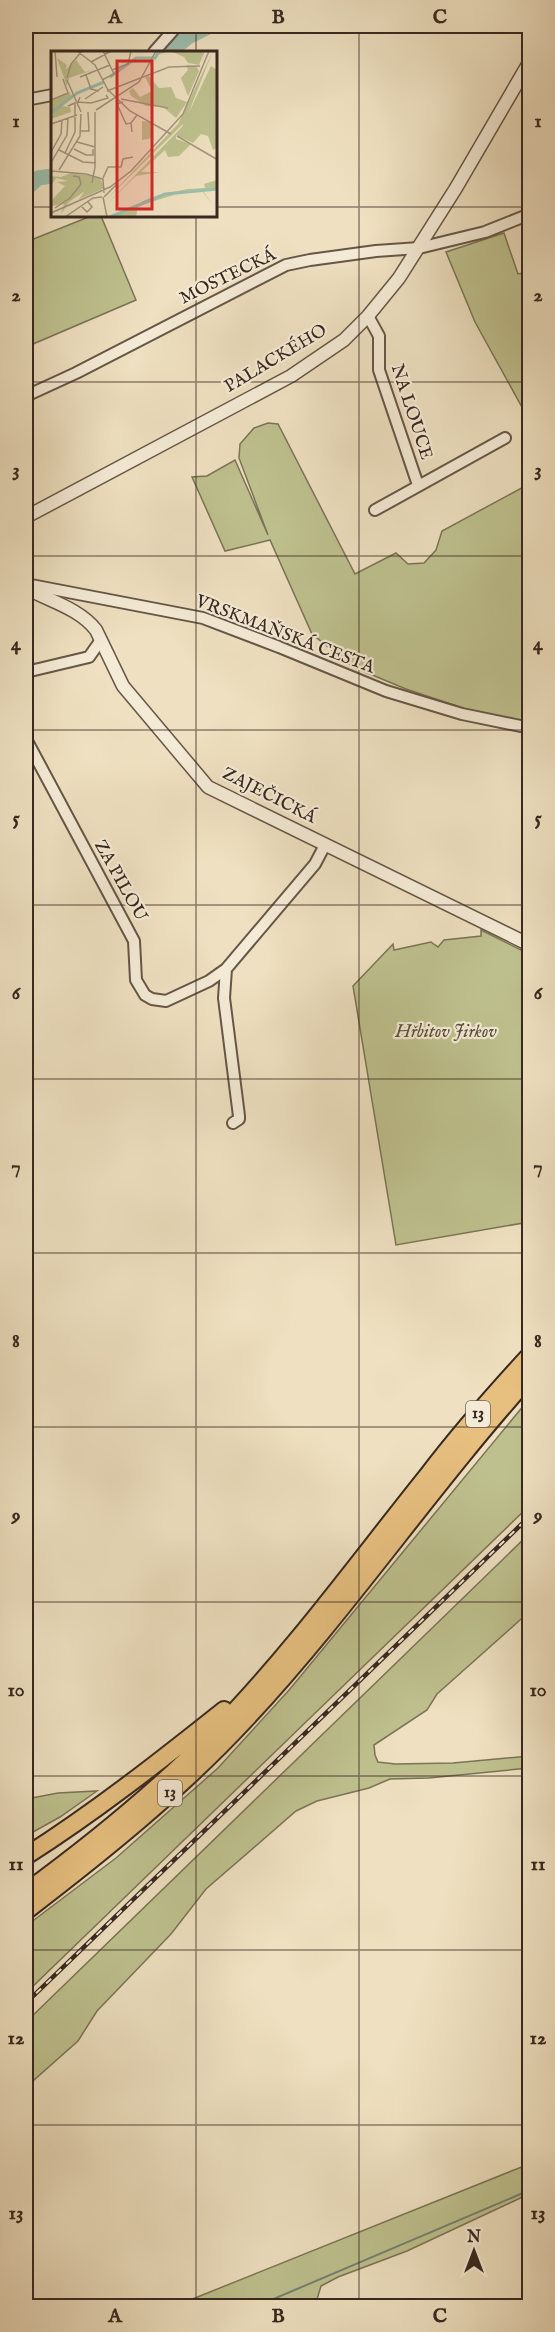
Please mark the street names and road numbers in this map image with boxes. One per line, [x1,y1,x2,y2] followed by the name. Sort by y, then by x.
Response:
[175,242,281,310] street label: MOSTECKÁ
[220,318,331,399] street label: PALACKÉHO
[385,361,437,463] street label: NA LOUCE
[191,588,379,680] street label: VRSKMAŇSKÁ CESTA
[218,761,322,830] street label: ZAJEČICKÁ
[88,836,152,926] street label: ZA PILOU
[466,1401,490,1427] road number: 13
[158,1780,182,1806] road number: 13

